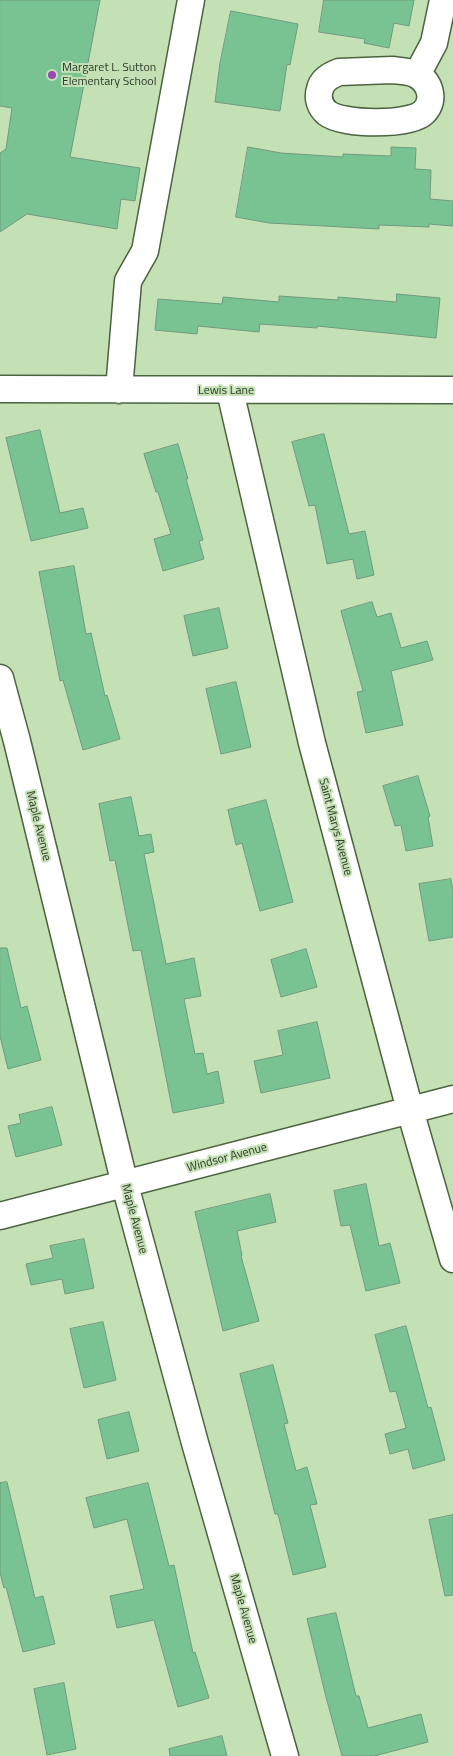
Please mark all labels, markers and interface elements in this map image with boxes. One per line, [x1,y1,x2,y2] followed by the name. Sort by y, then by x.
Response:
[62,61,156,89] place label: Margaret L. Sutton Elementary School
[46,69,58,81] marker: Margaret L. Sutton Elementary School
[198,384,254,398] street label: Lewis Lane
[315,777,355,877] street label: Saint Marys Avenue
[22,790,54,862] street label: Maple Avenue
[185,1140,269,1176] street label: Windsor Avenue
[118,1183,150,1255] street label: Maple Avenue
[226,1573,260,1645] street label: Maple Avenue

